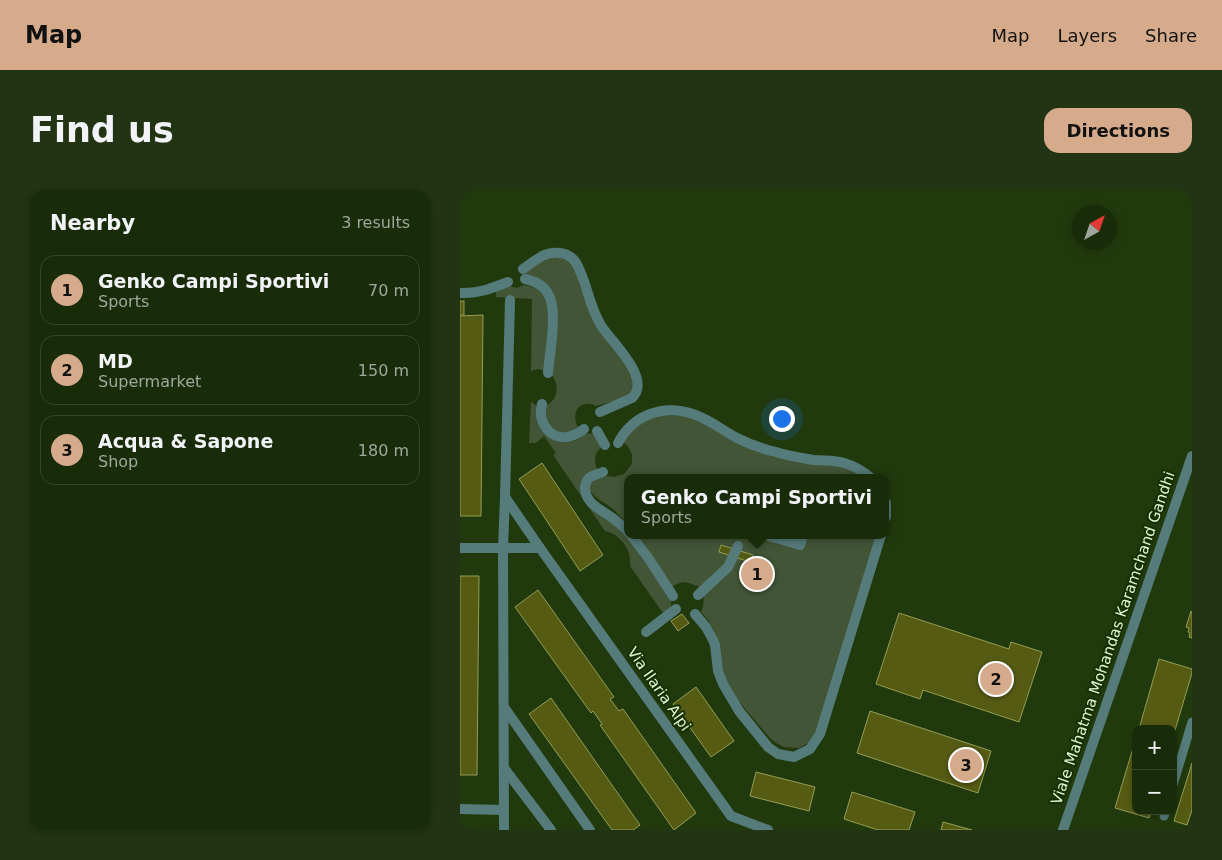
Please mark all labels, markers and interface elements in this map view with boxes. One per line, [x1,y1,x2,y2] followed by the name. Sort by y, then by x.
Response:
[25,21,82,49] text: Map
[991,25,1029,46] text: Map
[1057,25,1117,46] text: Layers
[1145,25,1197,46] text: Share
[1044,108,1192,153] button: Directions
[30,110,174,150] text: Find us
[1072,205,1117,250] north arrow
[50,211,135,235] text: Nearby
[341,213,410,232] text: 3 results
[98,270,329,292] text: Genko Campi Sportivi
[61,281,73,300] text: 1
[368,281,409,300] text: 70 m
[98,292,149,311] text: Sports
[98,350,133,372] text: MD
[61,361,73,380] text: 2
[358,361,409,380] text: 150 m
[98,372,201,391] text: Supermarket
[769,406,795,432] your location
[98,430,273,452] text: Acqua & Sapone
[61,441,73,460] text: 3
[358,441,409,460] text: 180 m
[98,452,138,471] text: Shop
[1047,469,1179,807] street label: Viale Mahatma Mohandas Karamchand Gandhi
[624,474,889,539] popup
[641,486,872,508] text: Genko Campi Sportivi
[641,508,692,527] text: Sports
[741,555,773,593] pin: 1
[623,644,695,734] street label: Via Ilaria Alpi
[980,660,1012,698] pin: 2
[1132,725,1177,815] map controls
[1132,725,1177,770] button: +
[950,746,982,784] pin: 3
[1132,770,1177,815] button: −

